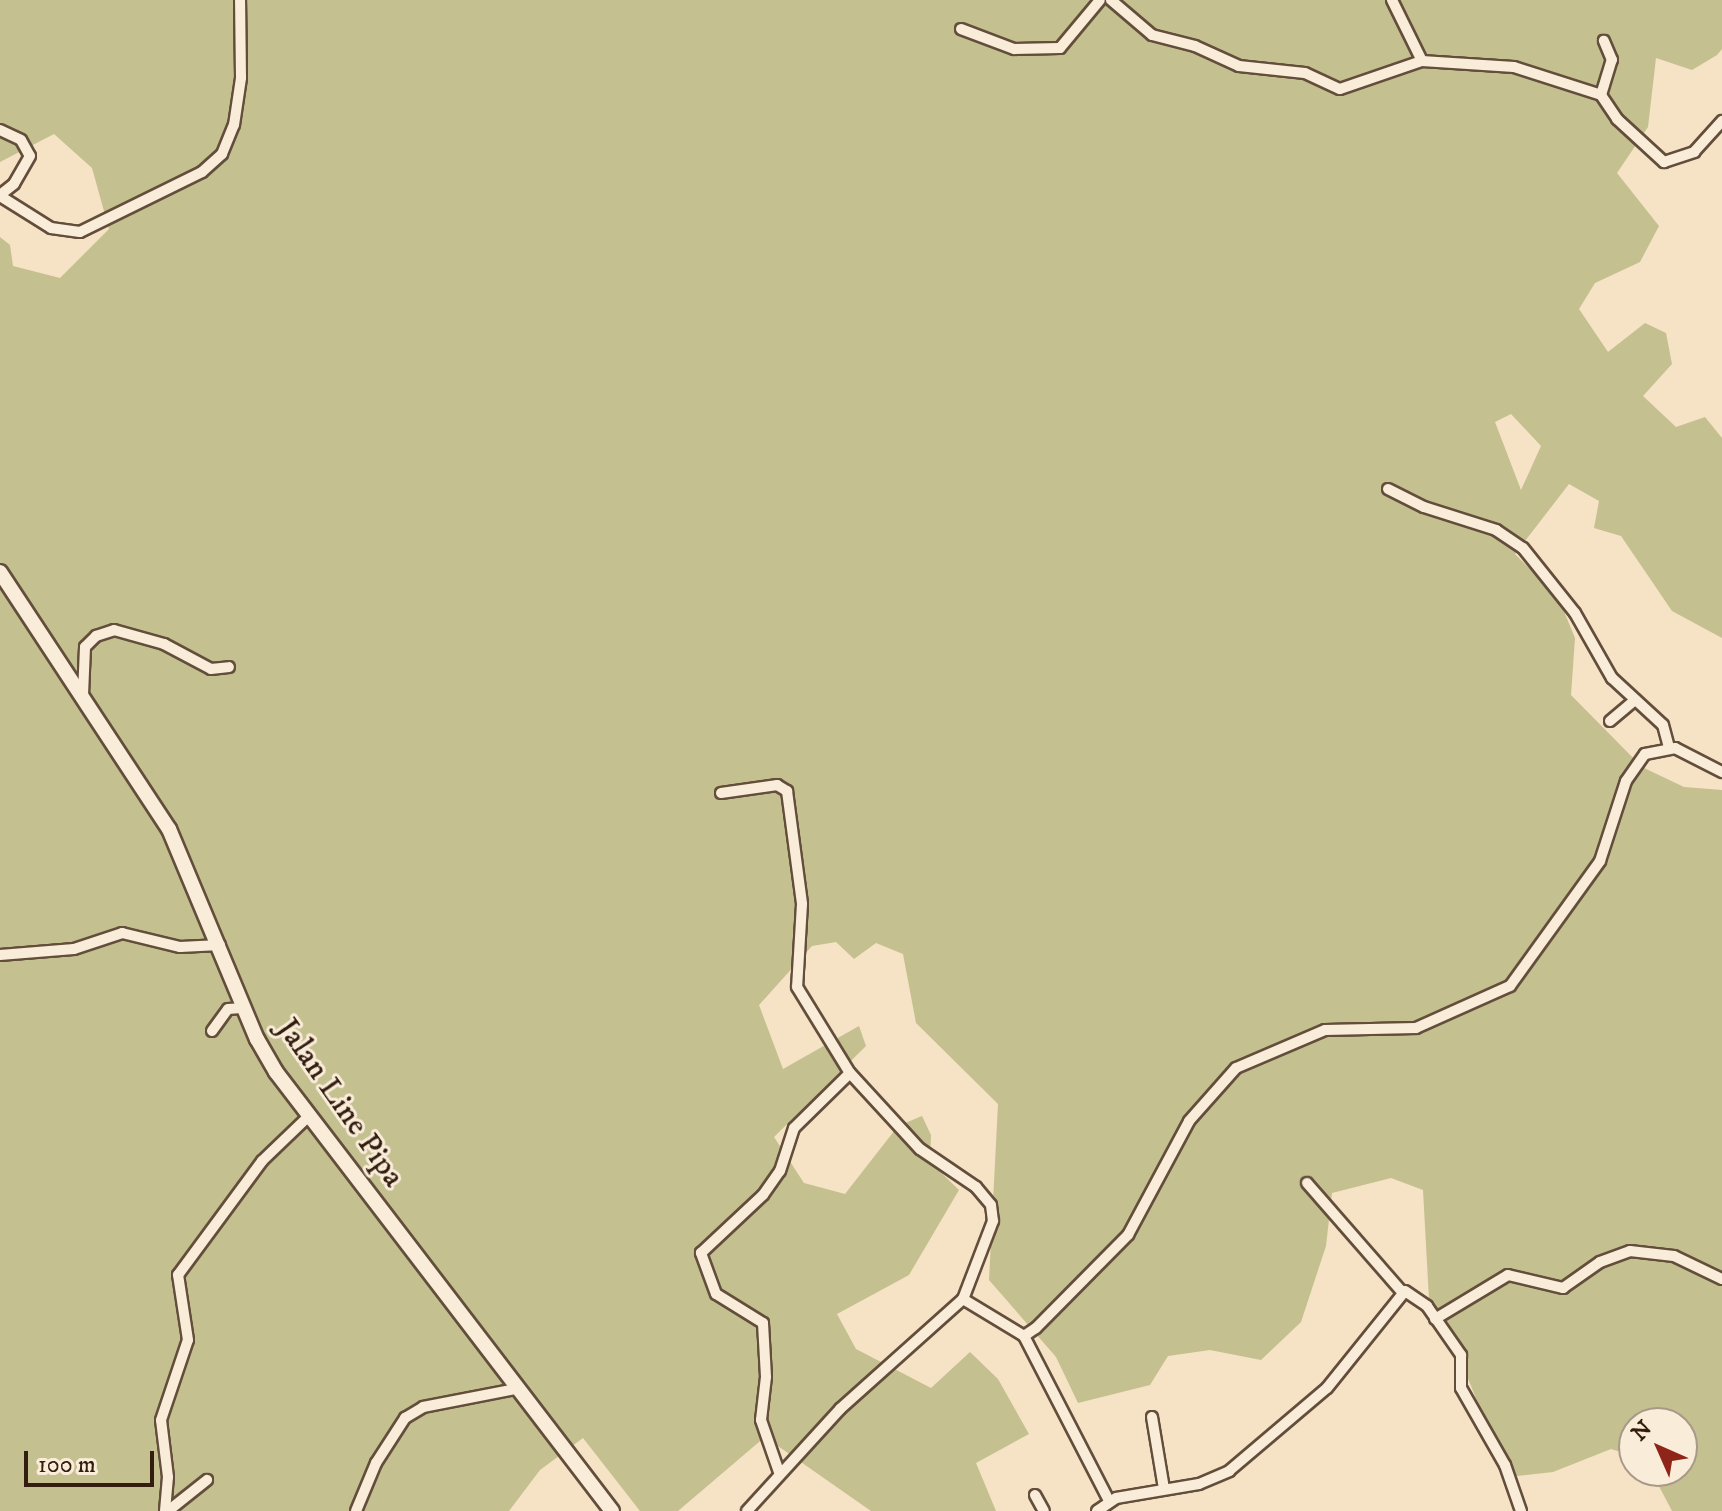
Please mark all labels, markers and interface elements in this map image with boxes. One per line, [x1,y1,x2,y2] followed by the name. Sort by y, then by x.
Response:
[268,1011,412,1195] street label: Jalan Line Pipa
[1618,1407,1698,1487] north arrow
[1626,1415,1658,1447] text: N
[28,1435,158,1485] scale bar
[38,1450,96,1480] text: 100 m

